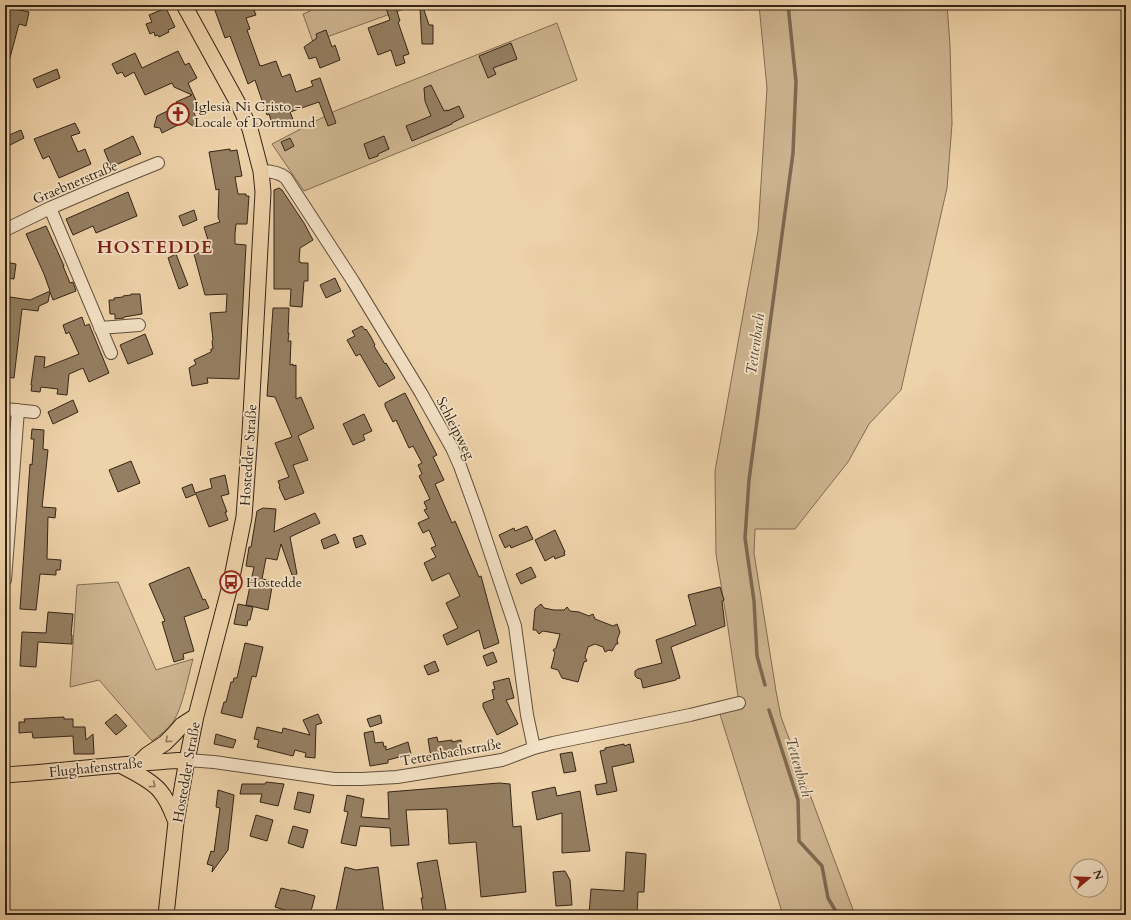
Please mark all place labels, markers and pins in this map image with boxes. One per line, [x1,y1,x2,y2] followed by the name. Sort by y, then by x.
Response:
[194,97,316,132] place label: Iglesia Ni Cristo - Locale of Dortmund
[165,101,191,127] church icon: Iglesia Ni Cristo - Locale of Dortmund
[218,569,244,595] bus stop icon: Hostedde
[246,573,302,592] place label: Hostedde

